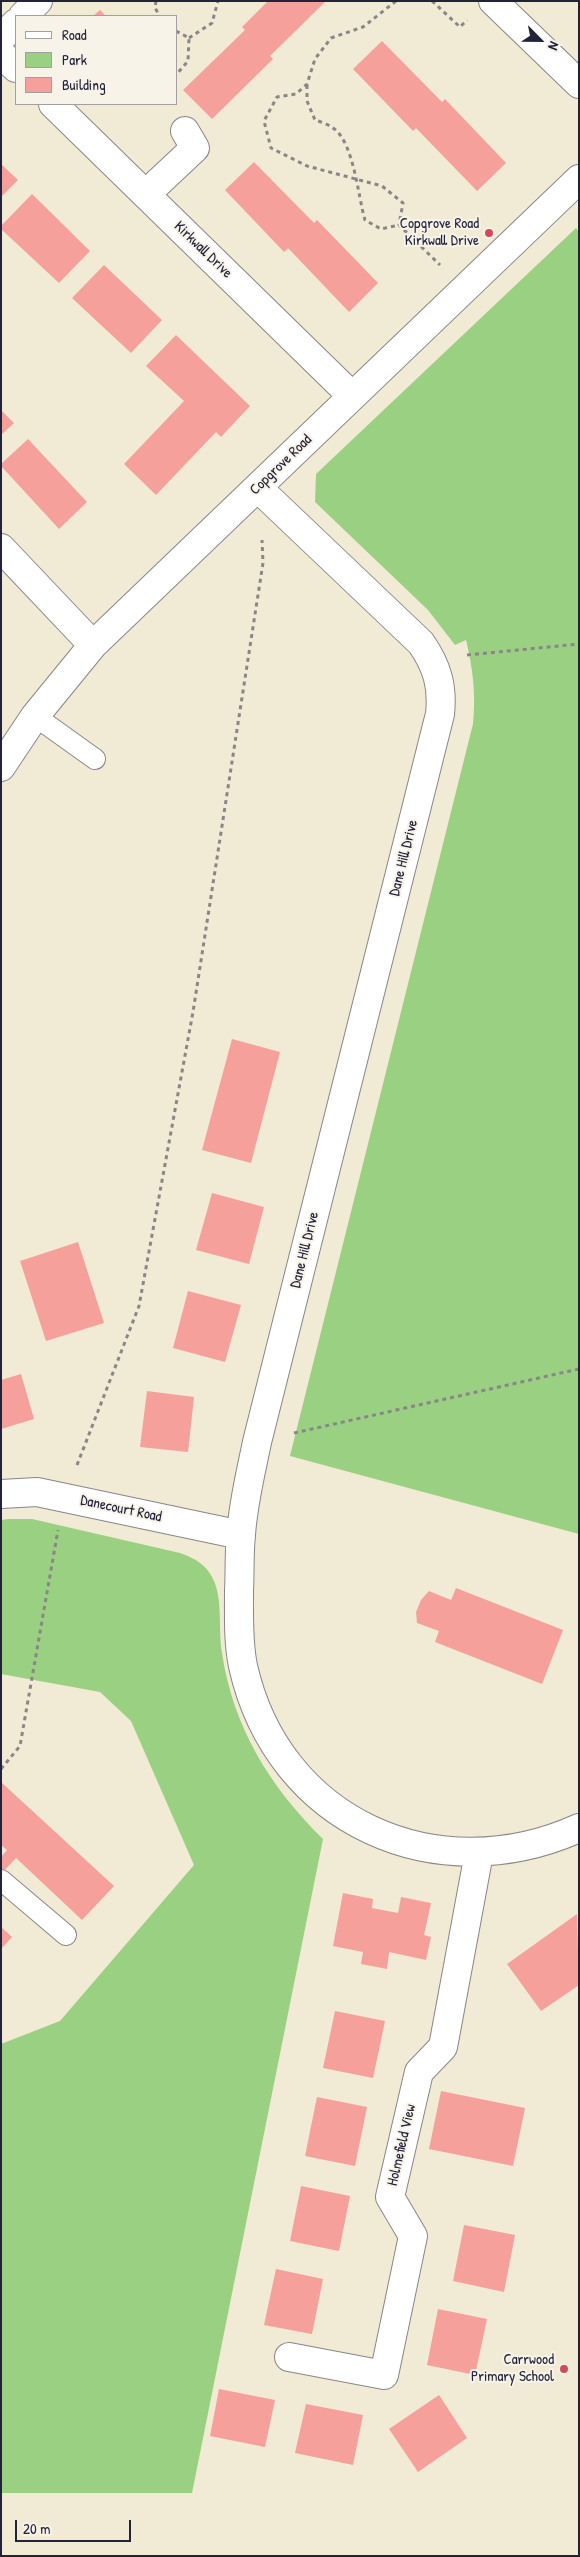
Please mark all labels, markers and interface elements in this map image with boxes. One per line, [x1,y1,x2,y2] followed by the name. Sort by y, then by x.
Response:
[15,15,178,105] legend
[515,15,565,65] north arrow
[62,24,87,45] text: Road
[544,39,564,53] text: N
[62,49,87,70] text: Park
[62,74,106,95] text: Building
[400,215,479,250] place label: Copgrove Road Kirkwall Drive
[170,218,236,282] street label: Kirkwall Drive
[483,227,495,239] marker: Copgrove Road Kirkwall Drive
[246,431,316,499] street label: Copgrove Road
[386,818,422,898] street label: Dane Hill Drive
[287,1210,323,1290] street label: Dane Hill Drive
[79,1492,163,1526] street label: Danecourt Road
[384,2102,420,2188] street label: Holmefield View
[471,2351,554,2386] place label: Carrwood Primary School
[558,2363,570,2375] marker: Carrwood Primary School
[18,2510,134,2542] scale bar
[23,2518,50,2539] text: 20 m

